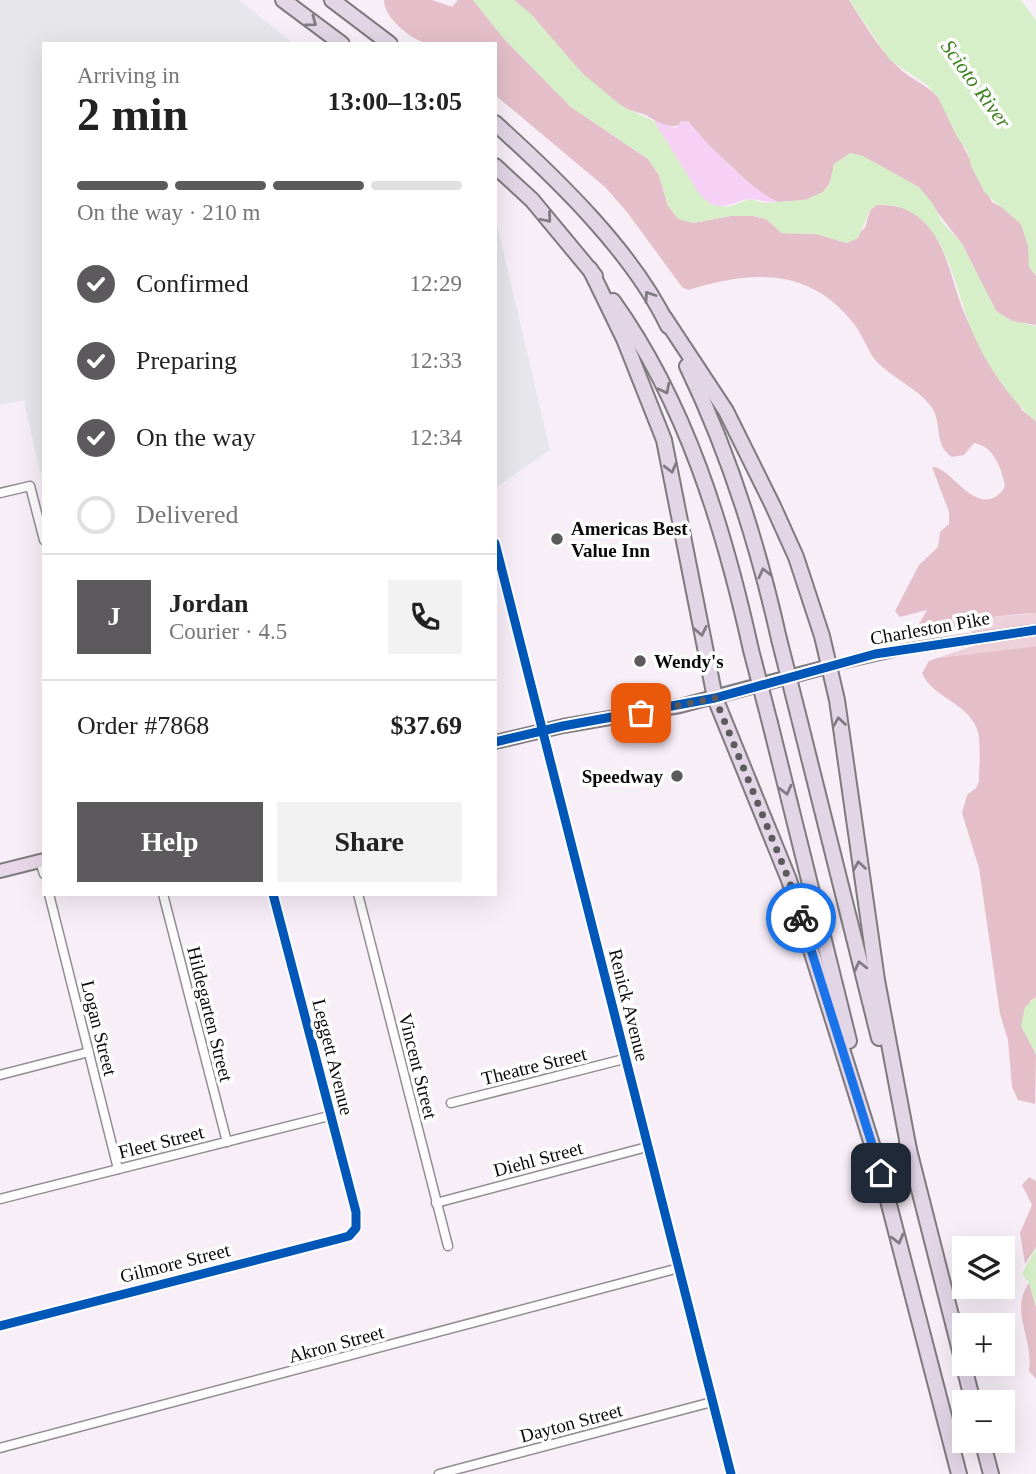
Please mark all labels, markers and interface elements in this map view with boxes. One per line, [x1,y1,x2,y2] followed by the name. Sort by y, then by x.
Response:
[305,14,317,26] one-way arrow
[936,35,1017,133] water label: Scioto River
[77,63,180,88] text: Arriving in
[328,87,462,116] text: 13:00–13:05
[77,89,188,140] text: 2 min
[77,200,260,225] text: On the way · 210 m
[539,209,551,222] one-way arrow
[77,265,115,303] icon: check
[136,269,249,298] text: Confirmed
[410,271,462,296] text: 12:29
[645,291,658,304] one-way arrow
[77,342,115,380] icon: check
[136,346,237,375] text: Preparing
[410,348,462,373] text: 12:33
[656,382,670,394] one-way arrow
[77,419,115,457] icon: check
[136,423,256,452] text: On the way
[410,425,462,450] text: 12:34
[663,462,677,474] one-way arrow
[136,500,239,529] text: Delivered
[571,518,688,561] place label: Americas Best Value Inn
[549,531,565,547] marker: Americas Best Value Inn
[758,567,772,579] one-way arrow
[388,580,462,654] button: phone
[169,589,248,618] text: Jordan
[108,602,121,631] text: J
[869,607,991,649] street label: Charleston Pike
[169,619,287,644] text: Courier · 4.5
[693,625,707,637] one-way arrow
[654,651,724,672] place label: Wendy's
[632,653,648,669] marker: Wendy's
[611,683,671,743] pin
[622,694,660,732] icon: bag
[77,711,209,740] text: Order #7868
[391,711,462,740] text: $37.69
[832,716,847,728] one-way arrow
[582,766,663,787] place label: Speedway
[669,768,685,784] marker: Speedway
[778,783,792,795] one-way arrow
[77,802,263,882] button: Help
[277,802,462,882] button: Share
[852,860,867,872] one-way arrow
[766,883,836,953] courier
[782,899,820,937] icon: bike
[183,944,237,1085] street label: Hildegarten Street
[605,947,653,1063] street label: Renick Avenue
[854,960,868,972] one-way arrow
[77,978,121,1079] street label: Logan Street
[308,997,358,1117] street label: Leggett Avenue
[395,1011,441,1122] street label: Vincent Street
[480,1043,589,1089] street label: Theatre Street
[116,1121,206,1163] street label: Fleet Street
[491,1137,585,1181] street label: Diehl Street
[851,1143,911,1203] pin
[862,1154,900,1192] icon: home
[890,1233,904,1245] one-way arrow
[952,1236,1015,1453] map controls
[952,1236,1015,1299] button: layers
[118,1239,233,1287] street label: Gilmore Street
[952,1313,1015,1376] button: +
[286,1321,387,1367] street label: Akron Street
[952,1390,1015,1453] button: −
[518,1399,625,1447] street label: Dayton Street

